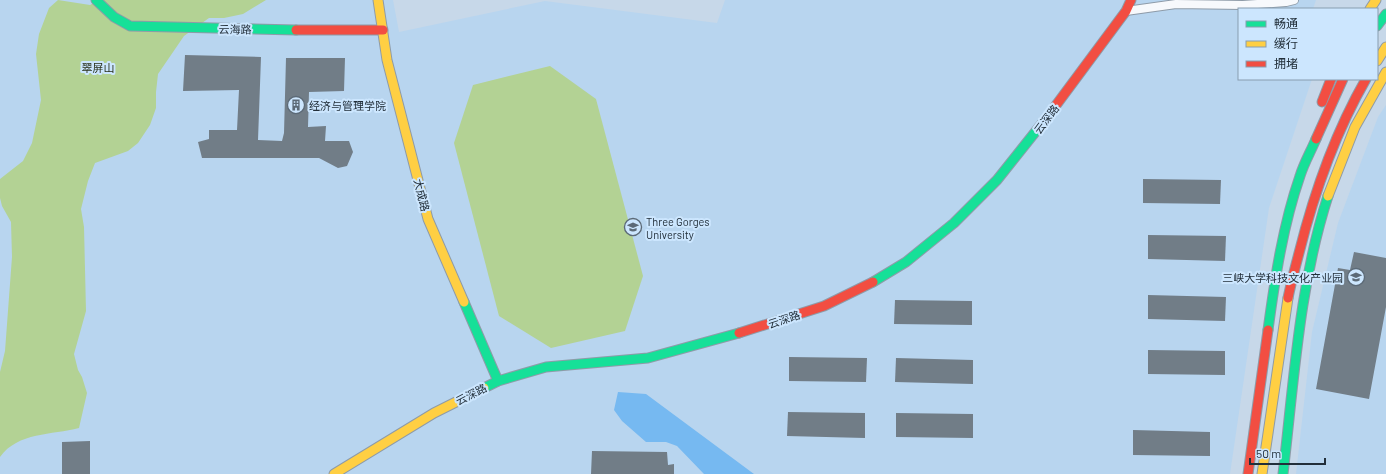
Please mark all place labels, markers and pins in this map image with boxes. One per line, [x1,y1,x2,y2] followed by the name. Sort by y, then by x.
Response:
[286,95,306,115] building icon: 经济与管理学院
[309,99,386,112] place label: 经济与管理学院
[646,215,710,241] place label: Three Gorges University
[623,217,643,237] school or university icon: Three Gorges University
[1346,267,1366,287] school or university icon: 三峡大学科技文化产业园
[1222,271,1343,284] place label: 三峡大学科技文化产业园

